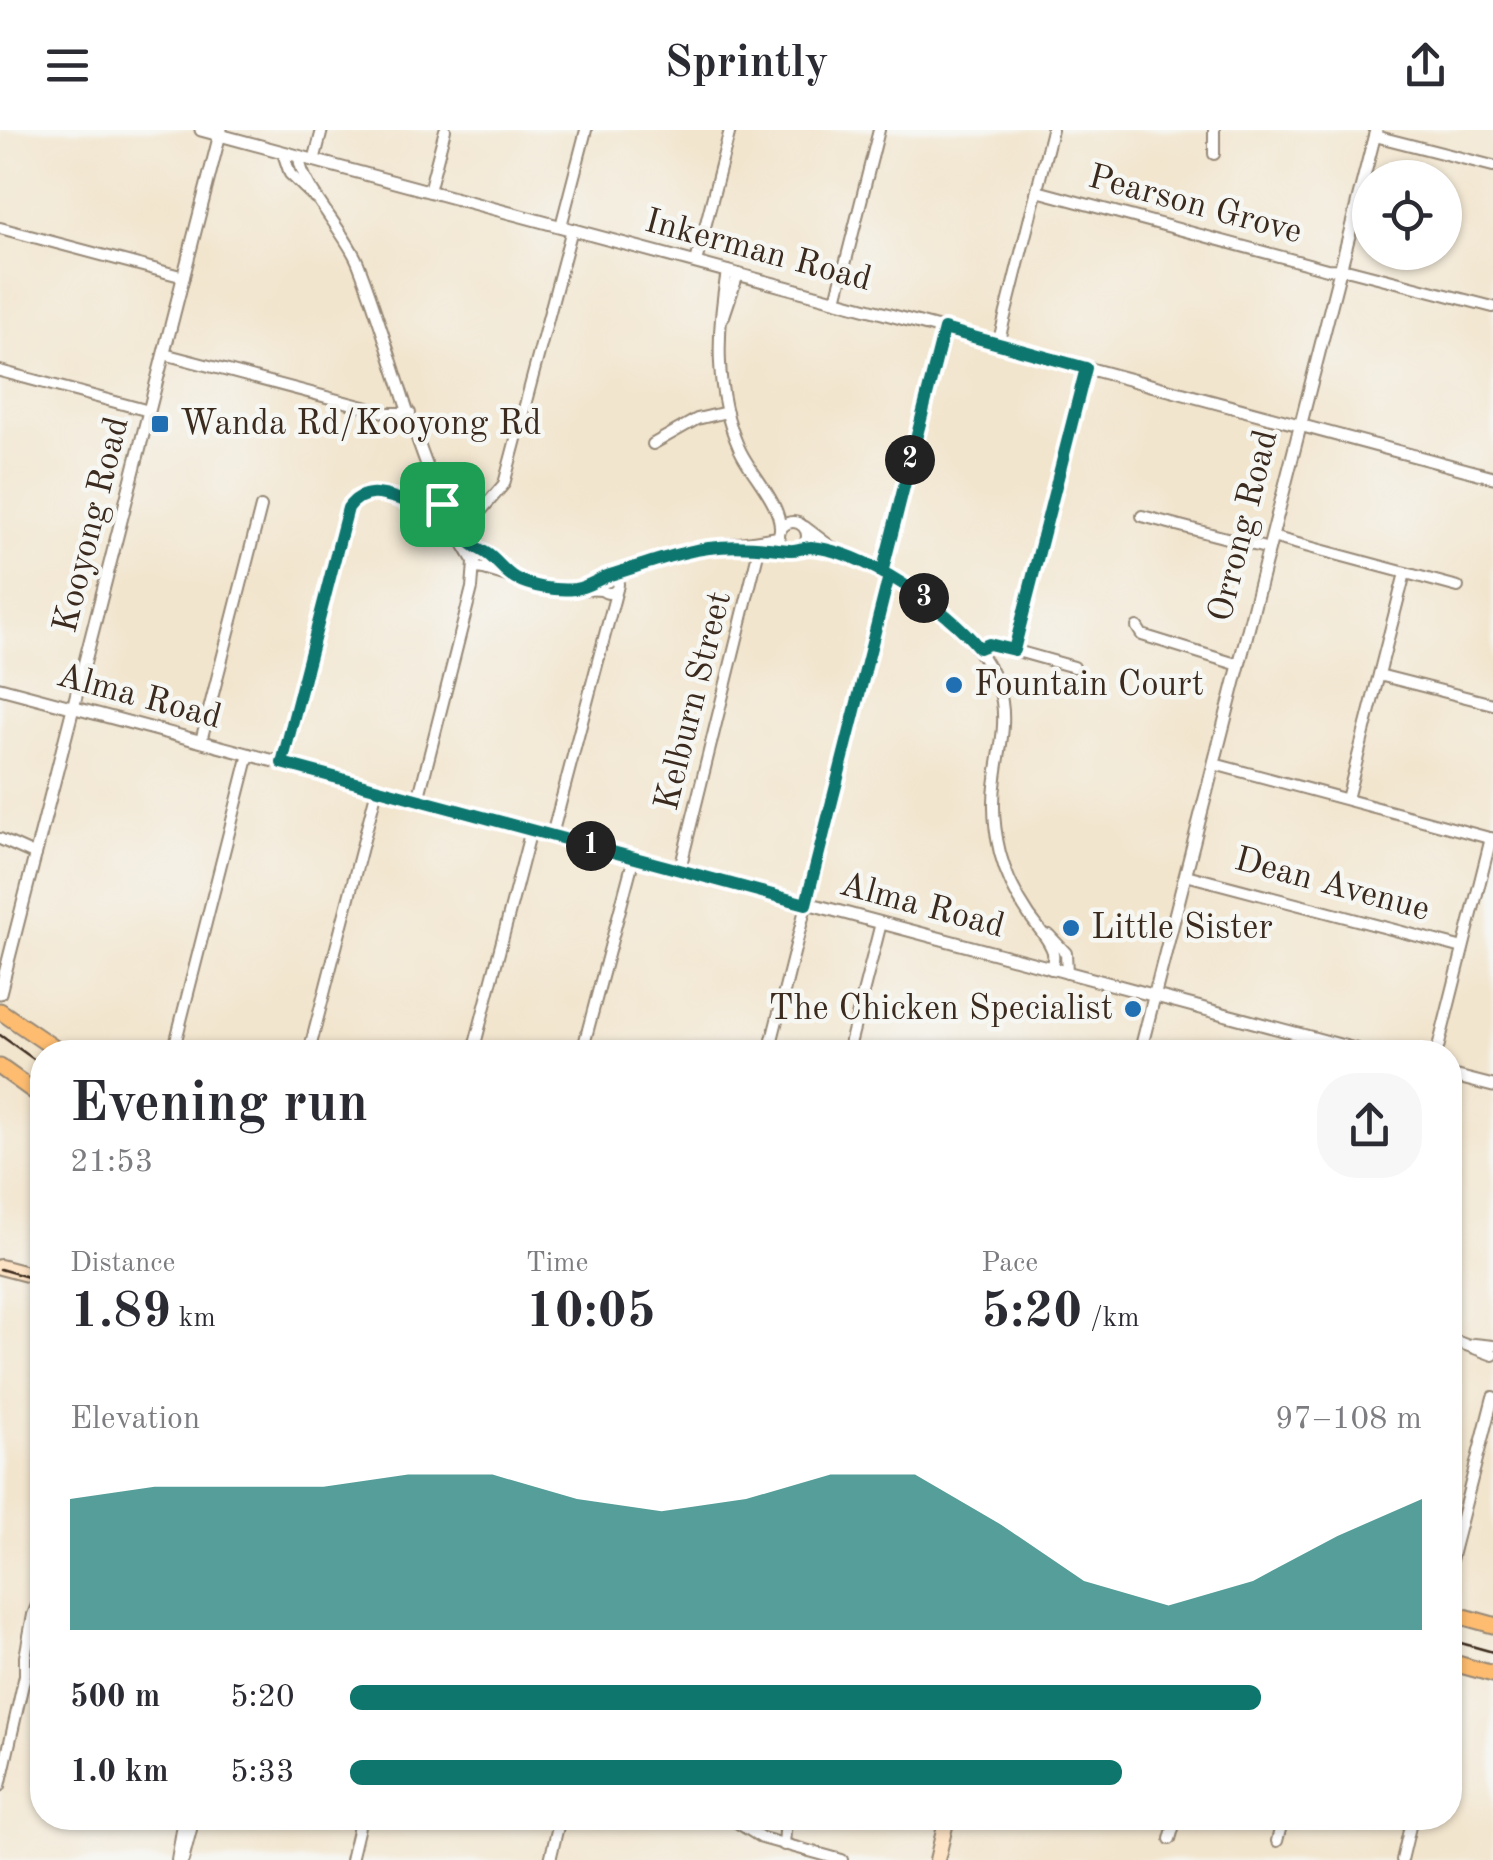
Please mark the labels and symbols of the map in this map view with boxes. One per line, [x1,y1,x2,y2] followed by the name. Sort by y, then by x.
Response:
[1085,160,1305,250] street label: Pearson Grove
[641,204,875,298] street label: Inkerman Road
[180,407,542,442] place label: Wanda Rd/Kooyong Rd
[149,413,171,435] marker: Wanda Rd/Kooyong Rd
[48,414,136,636] street label: Kooyong Road
[1203,427,1285,625] street label: Orrong Road
[885,435,935,485] pin: 2
[400,462,485,547] pin
[899,573,949,623] pin: 3
[650,588,738,814] street label: Kelburn Street
[53,658,225,736] street label: Alma Road
[974,668,1204,703] place label: Fountain Court
[943,674,965,696] marker: Fountain Court
[566,821,616,871] pin: 1
[1231,842,1433,928] street label: Dean Avenue
[836,867,1008,945] street label: Alma Road
[1091,911,1273,946] place label: Little Sister
[1060,917,1082,939] marker: Little Sister
[769,992,1113,1027] place label: The Chicken Specialist
[1122,998,1144,1020] marker: The Chicken Specialist

